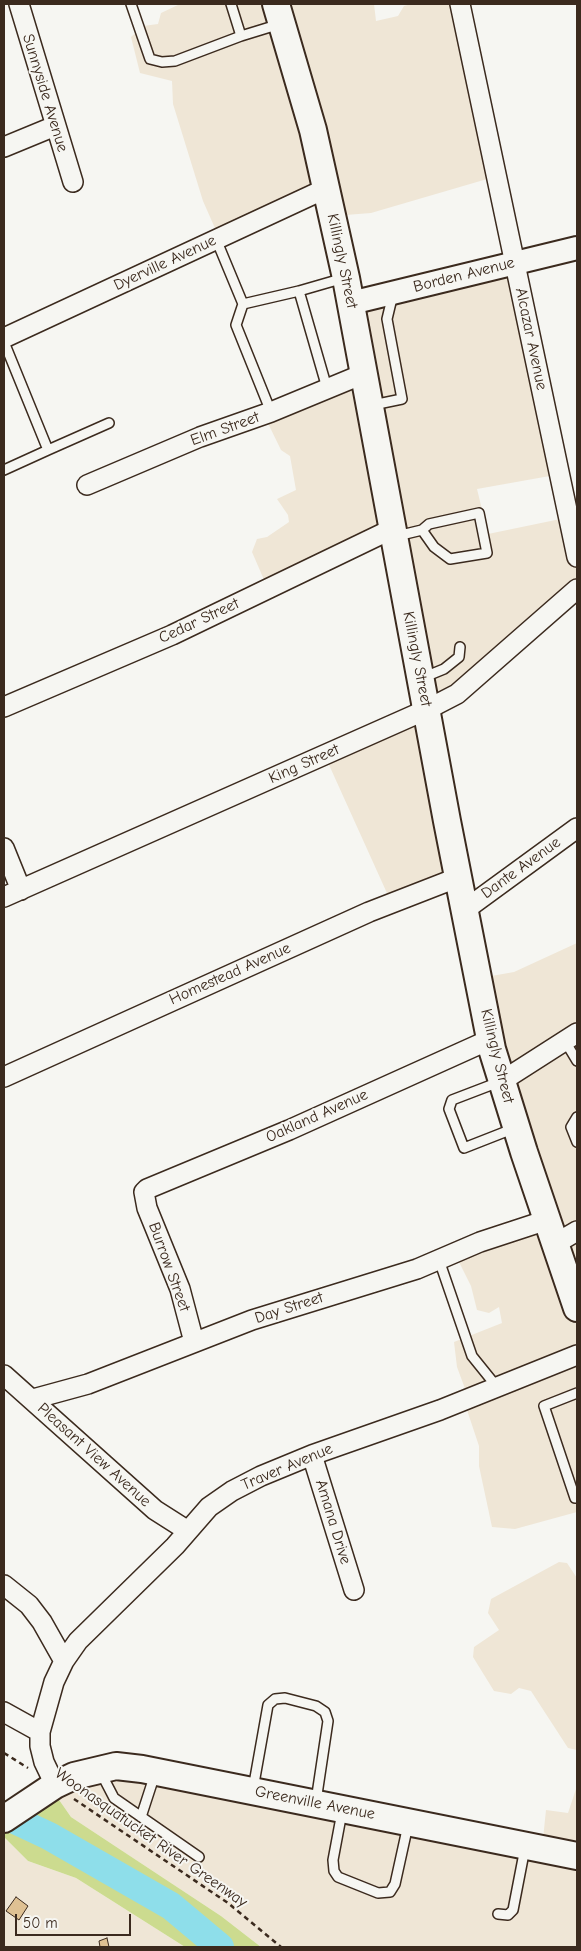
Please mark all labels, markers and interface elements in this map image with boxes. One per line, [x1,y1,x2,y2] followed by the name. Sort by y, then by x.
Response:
[18,32,72,154] street label: Sunnyside Avenue
[323,212,361,310] street label: Killingly Street
[111,231,219,295] street label: Dyerville Avenue
[411,253,517,297] street label: Borden Avenue
[511,286,551,392] street label: Alcazar Avenue
[188,408,262,450] street label: Elm Street
[156,594,242,648] street label: Cedar Street
[398,610,436,708] street label: Killingly Street
[266,740,342,788] street label: King Street
[478,833,564,903] street label: Dante Avenue
[166,939,294,1009] street label: Homestead Avenue
[476,1007,518,1105] street label: Killingly Street
[263,1085,371,1147] street label: Oakland Avenue
[144,1220,194,1314] street label: Burrow Street
[252,1288,326,1328] street label: Day Street
[33,1399,155,1511] street label: Pleasant View Avenue
[238,1439,336,1495] street label: Traver Avenue
[311,1477,355,1567] street label: Amana Drive
[51,1764,251,1912] street label: Woonasquatucket River Greenway
[253,1782,377,1824] street label: Greenville Avenue
[18,1904,134,1936] scale bar
[23,1914,58,1932] text: 50 m

